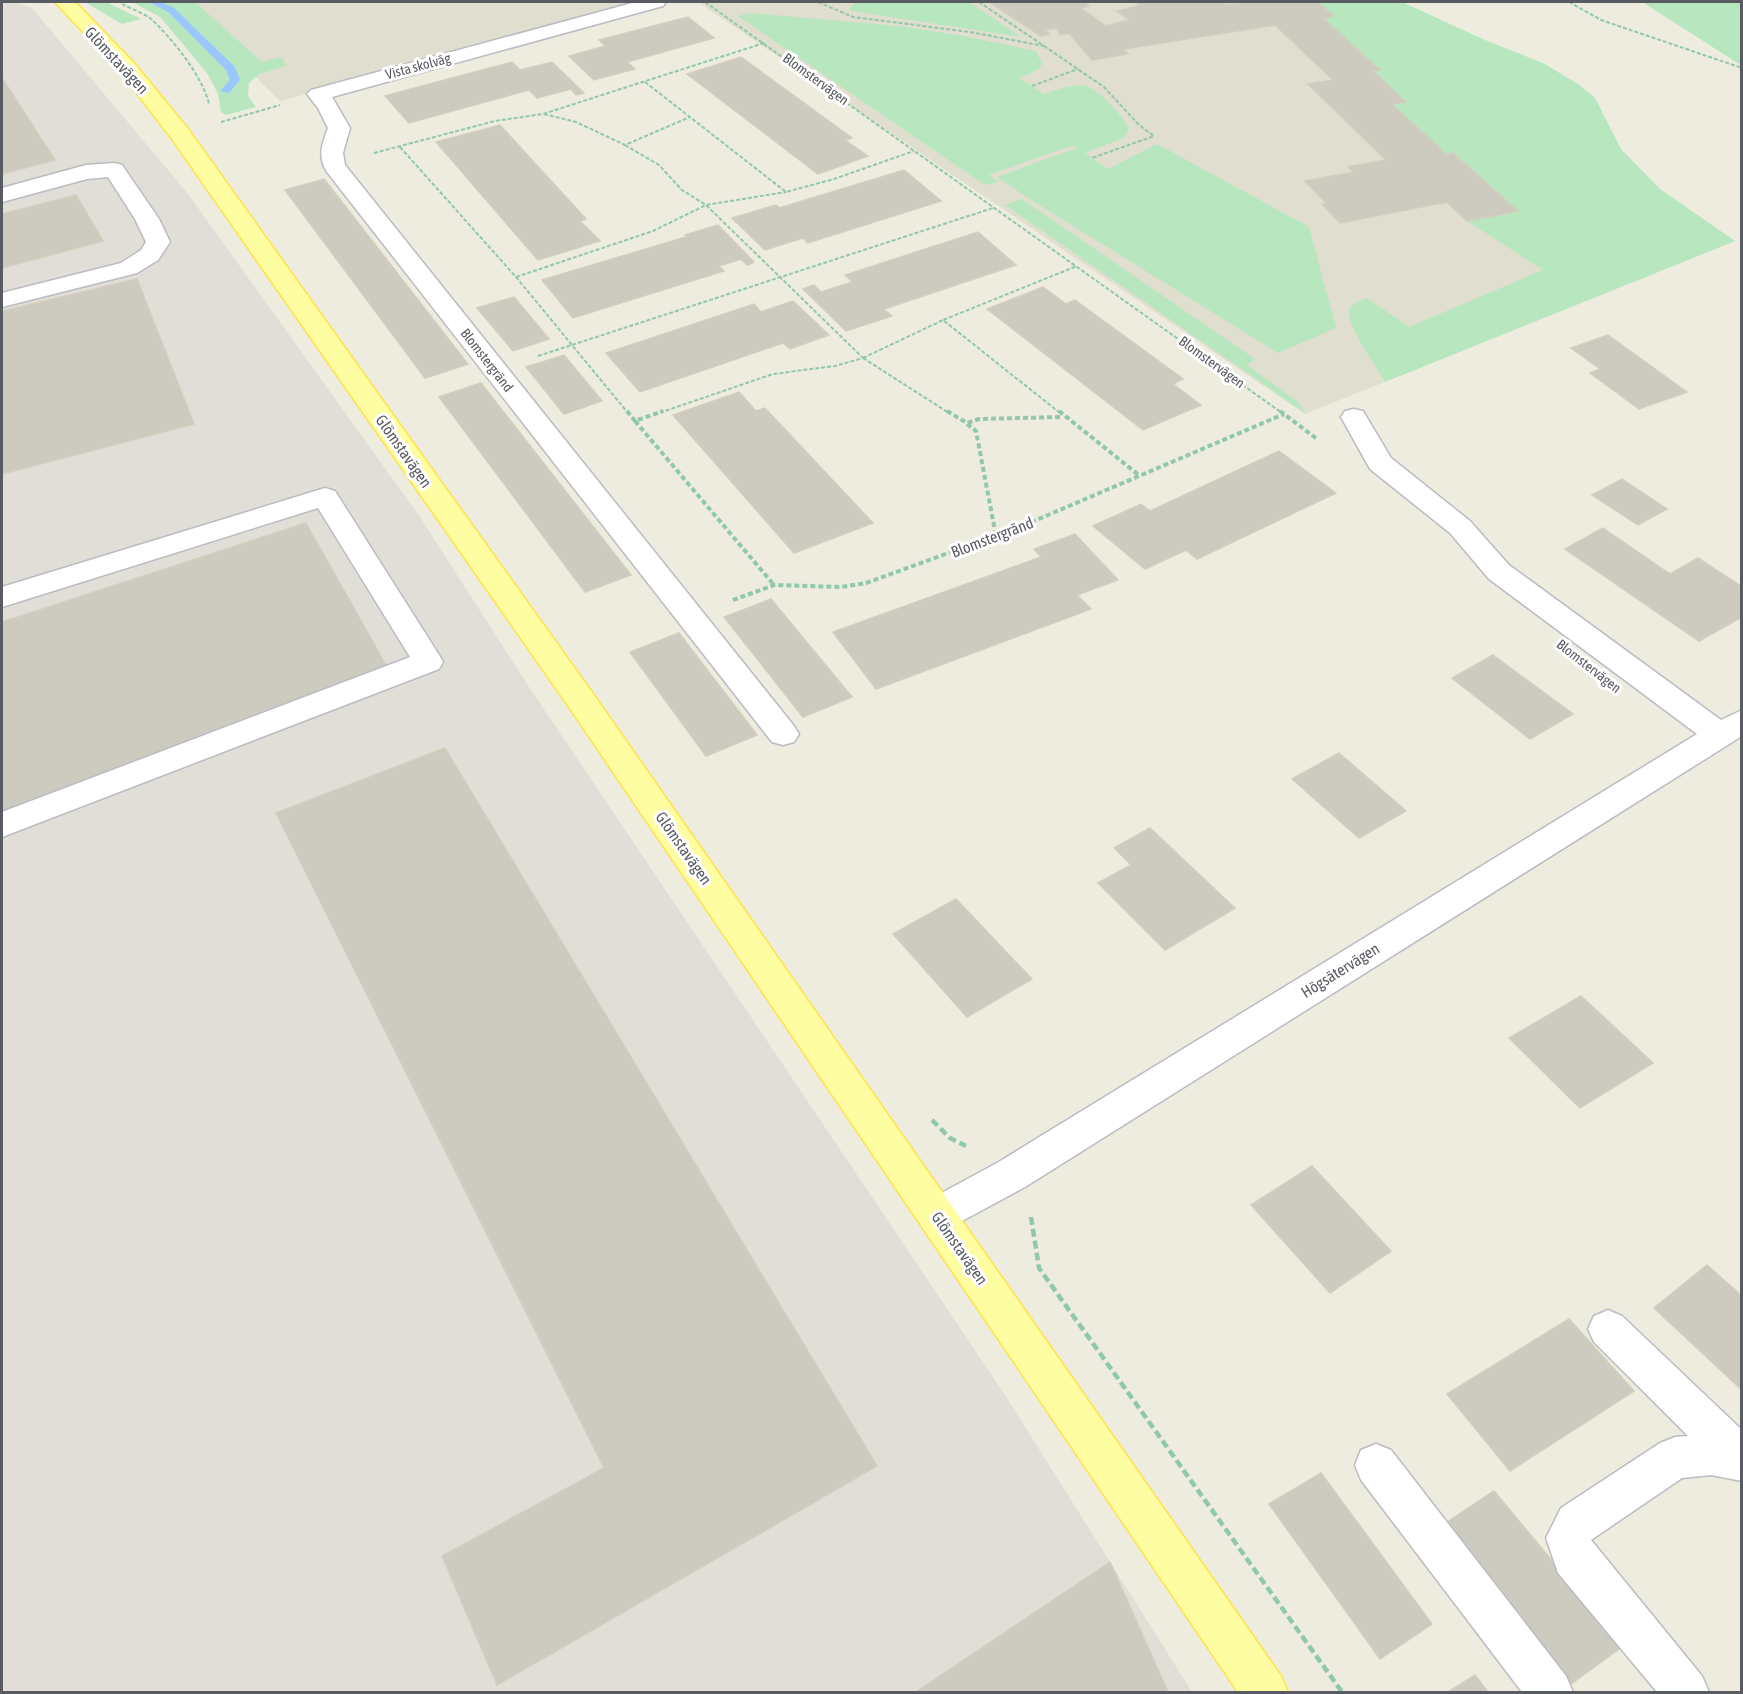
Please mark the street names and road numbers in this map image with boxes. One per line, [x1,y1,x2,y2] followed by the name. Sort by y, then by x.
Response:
[81,23,152,98] street label: Glömstavägen
[384,50,452,82] street label: Vista skolväg
[780,50,852,108] street label: Blomstervägen
[457,325,517,395] street label: Blomstergränd
[1176,333,1248,391] street label: Blomstervägen
[371,411,436,491] street label: Glömstavägen
[948,513,1036,562] street label: Blomstergränd
[1554,636,1624,696] street label: Blomstervägen
[651,808,716,888] street label: Glömstavägen
[1298,939,1383,1002] street label: Högsätervägen
[927,1208,992,1288] street label: Glömstavägen

